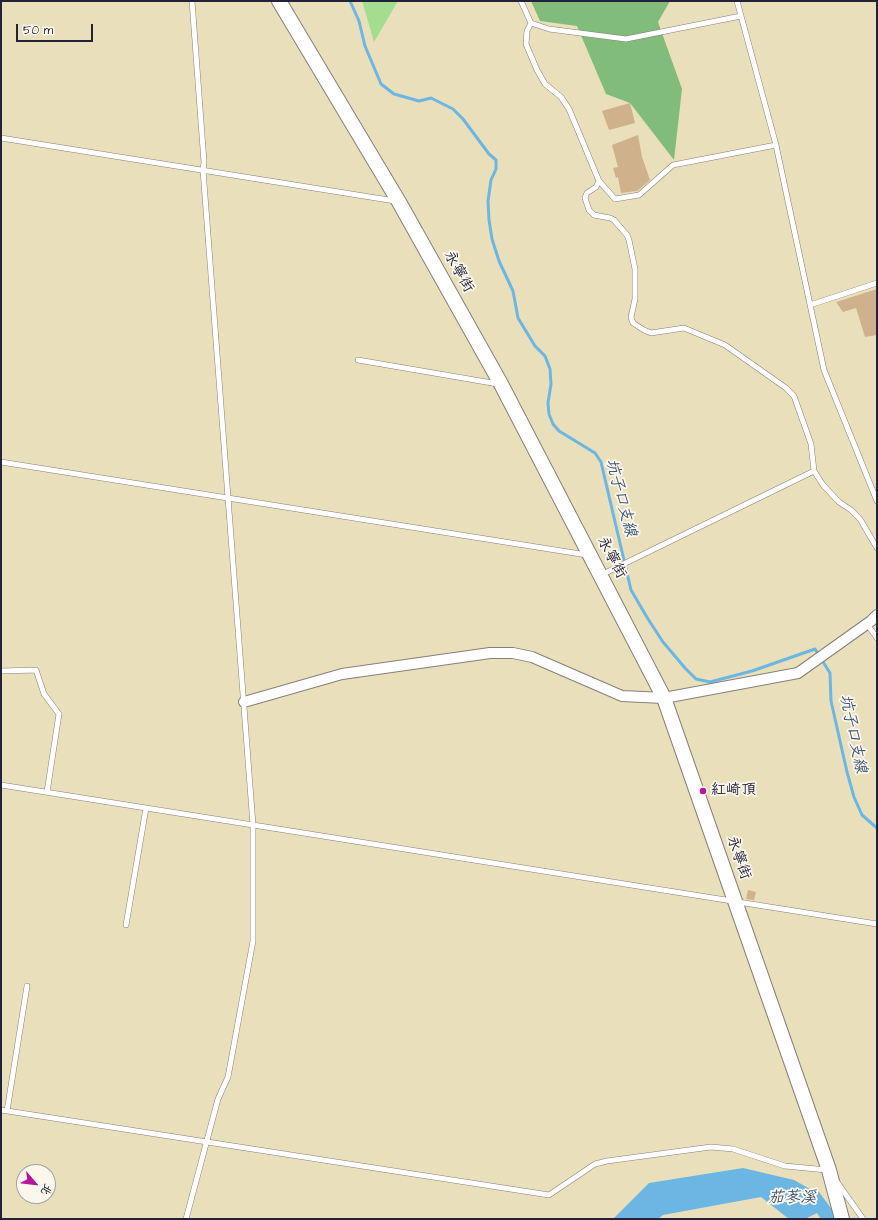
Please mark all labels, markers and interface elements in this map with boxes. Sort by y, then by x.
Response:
scale bar [18,16,95,42]
text: 50 m [23,22,53,39]
street label: 永寧街 [439,248,477,296]
water label: 坑子口支線 [600,457,640,539]
street label: 永寧街 [592,534,630,582]
water label: 坑子口支線 [834,693,870,775]
place label: 紅崎頂 [711,782,756,800]
marker: 紅崎頂 [698,786,708,796]
street label: 永寧街 [722,834,754,882]
north arrow [16,1164,56,1204]
text: 北 [37,1181,55,1198]
water label: 茄苳溪 [768,1189,816,1209]

